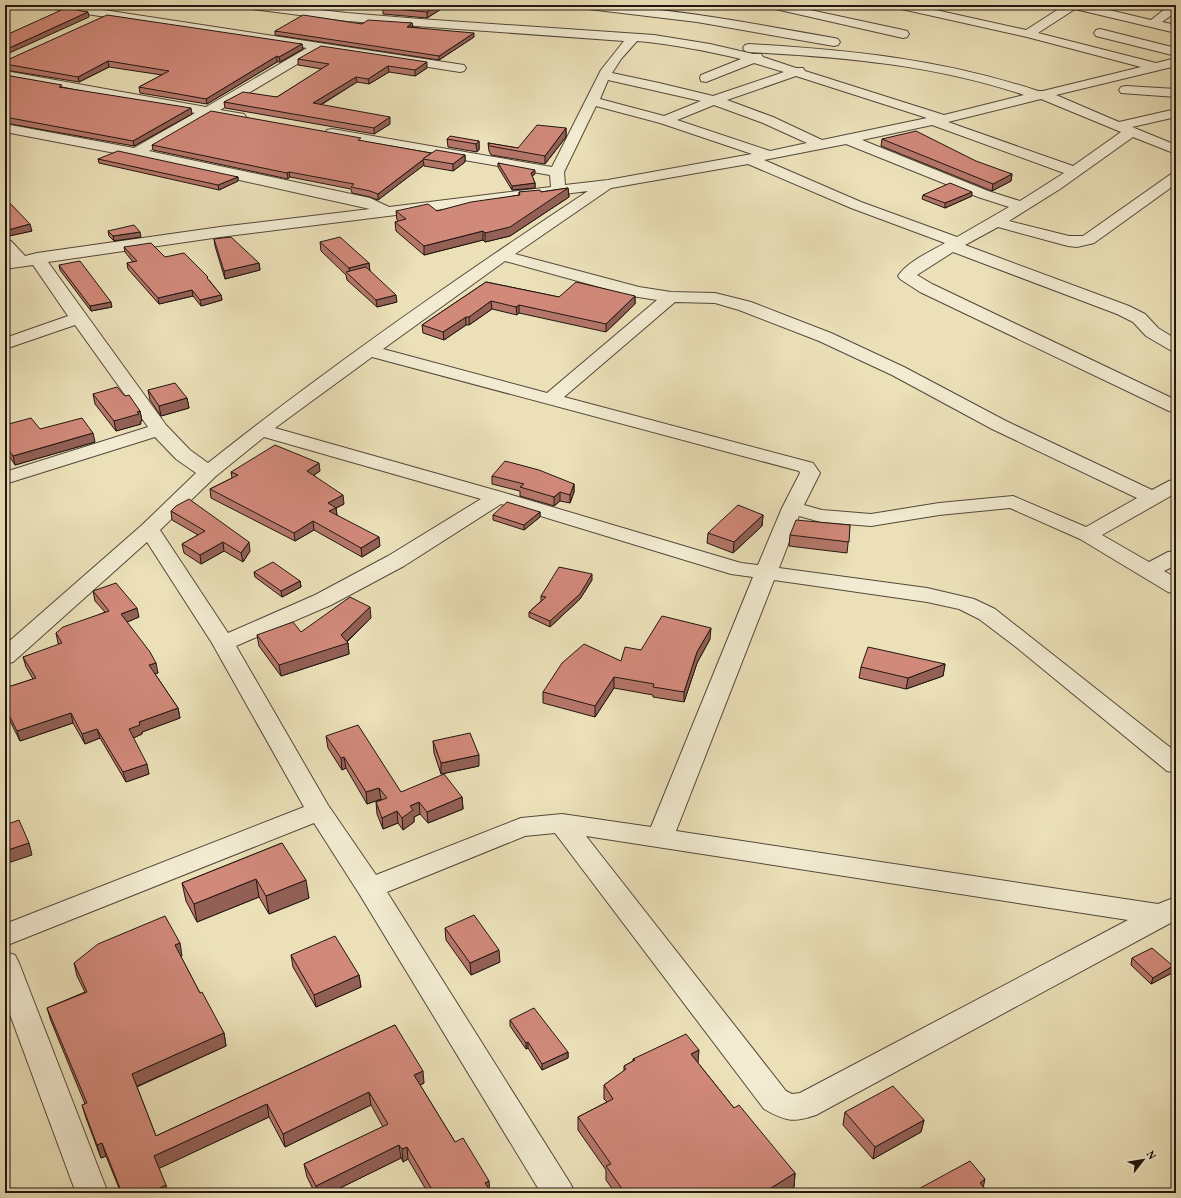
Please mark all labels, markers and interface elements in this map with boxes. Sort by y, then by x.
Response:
north arrow [1123,1140,1163,1180]
text: N [1142,1148,1159,1163]

